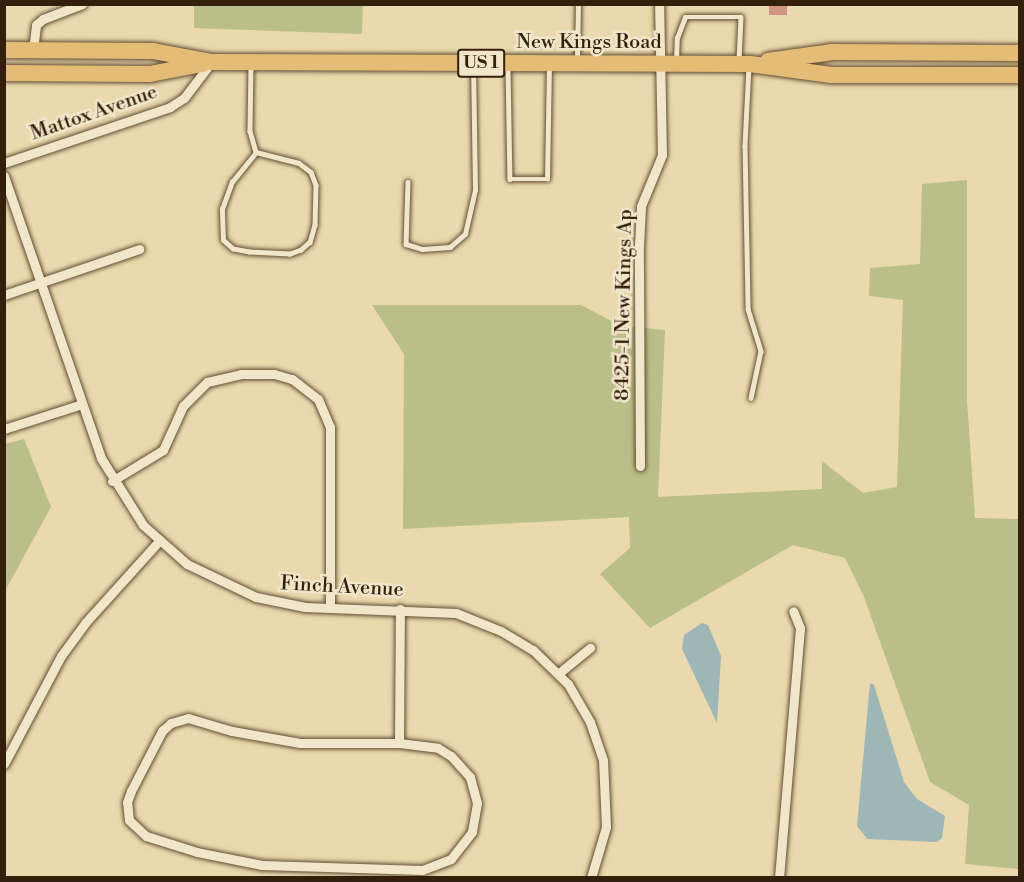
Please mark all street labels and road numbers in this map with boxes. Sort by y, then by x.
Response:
street label: New Kings Road [516,30,662,54]
road number: US 1 [457,48,505,78]
street label: Mattox Avenue [27,80,161,146]
street label: 8425-1 New Kings Ap [610,209,638,401]
street label: Finch Avenue [280,572,404,602]

